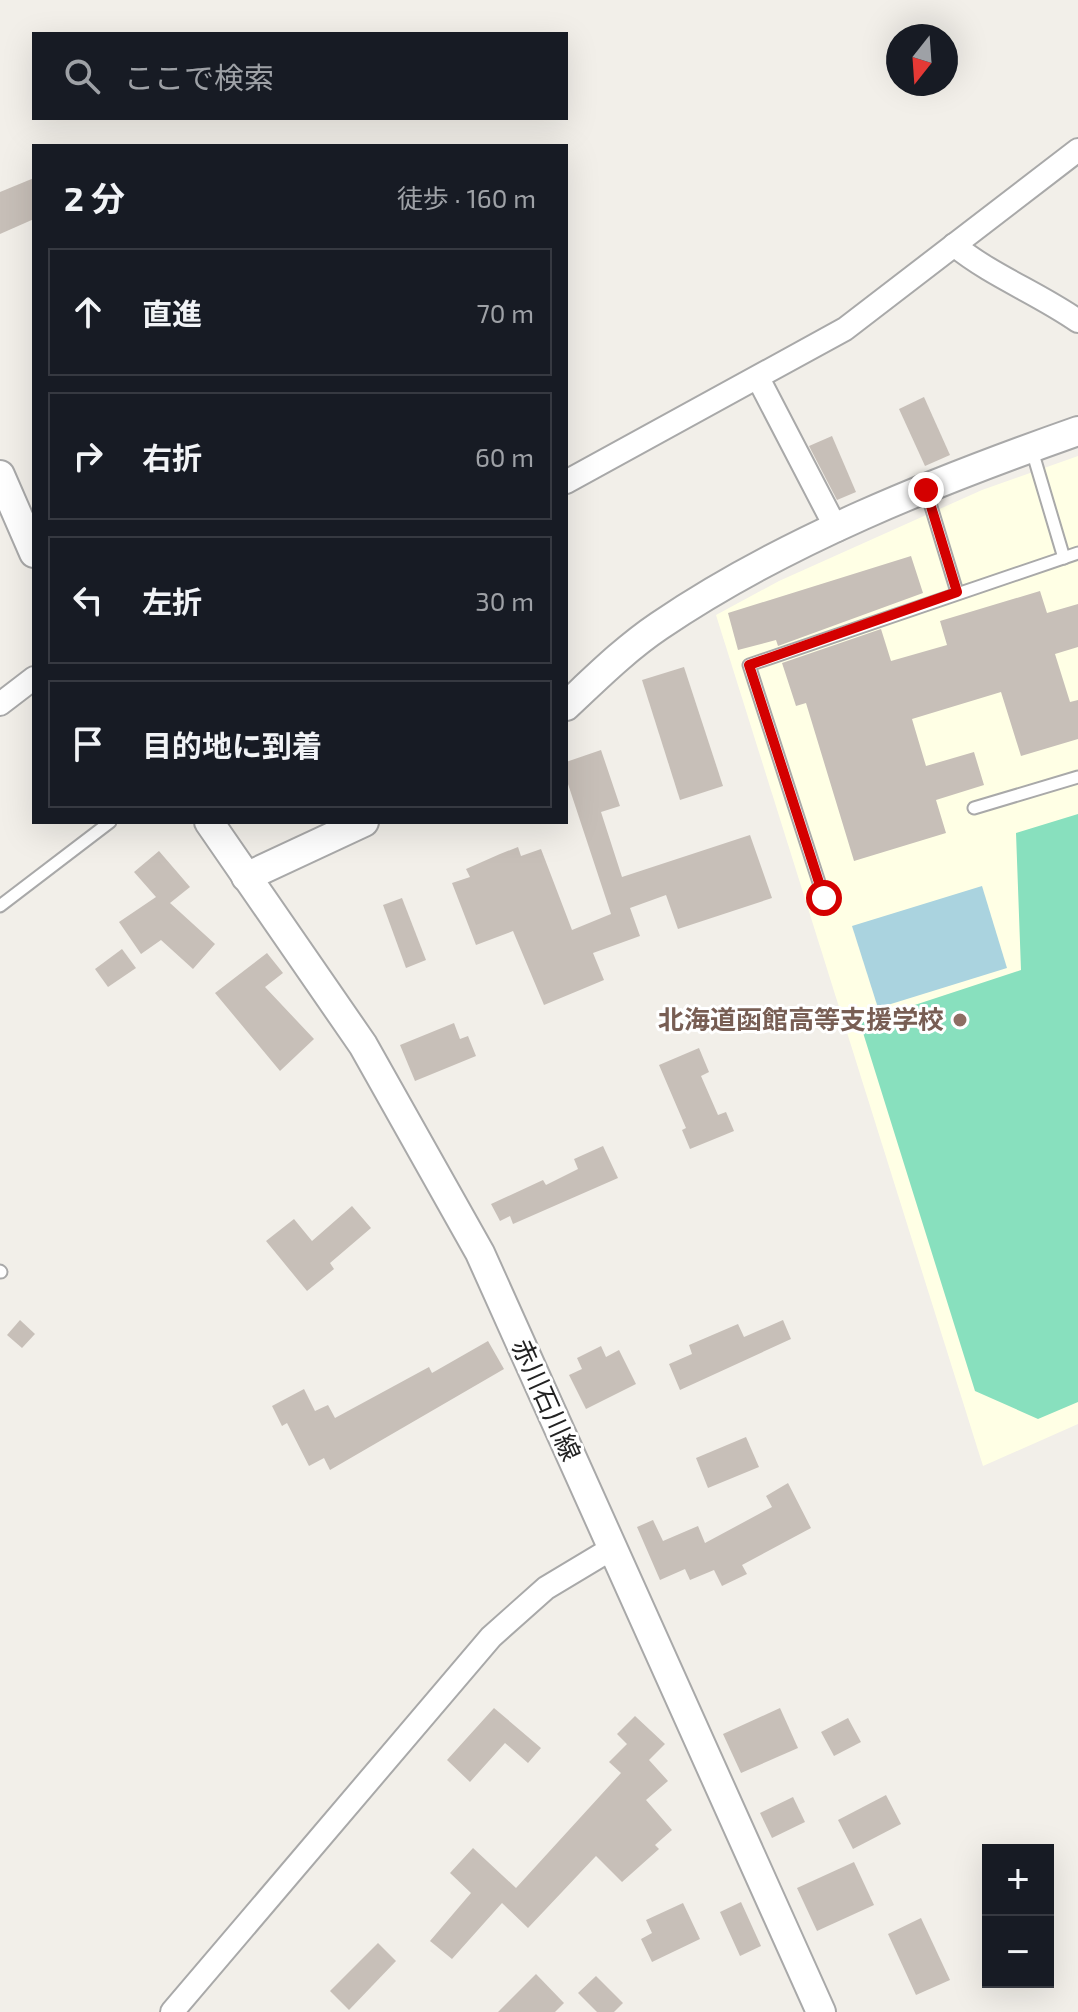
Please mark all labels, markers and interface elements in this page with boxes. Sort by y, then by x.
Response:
north arrow [886,24,958,96]
search box [32,32,568,120]
icon: search [60,54,104,98]
text: ここで検索 [124,59,274,95]
text: 2 分 [64,177,125,218]
text: 徒歩 · 160 m [397,182,536,213]
icon: ahead [66,290,110,334]
text: 直進 [142,295,202,331]
text: 70 m [476,297,534,328]
icon: right [66,434,110,478]
text: 右折 [142,439,202,475]
text: 60 m [475,441,534,472]
route end [908,472,944,508]
icon: left [66,578,110,622]
text: 左折 [142,583,202,619]
text: 30 m [475,585,534,616]
icon: arrive [66,722,110,766]
text: 目的地に到着 [142,727,322,763]
route start [806,880,842,916]
place label: 北海道函館高等支援学校 [658,1003,944,1034]
marker: 北海道函館高等支援学校 [951,1011,969,1029]
street label: 赤川石川線 [507,1334,588,1465]
map controls [982,1844,1054,1988]
button: + [982,1844,1054,1916]
button: − [982,1916,1054,1988]

